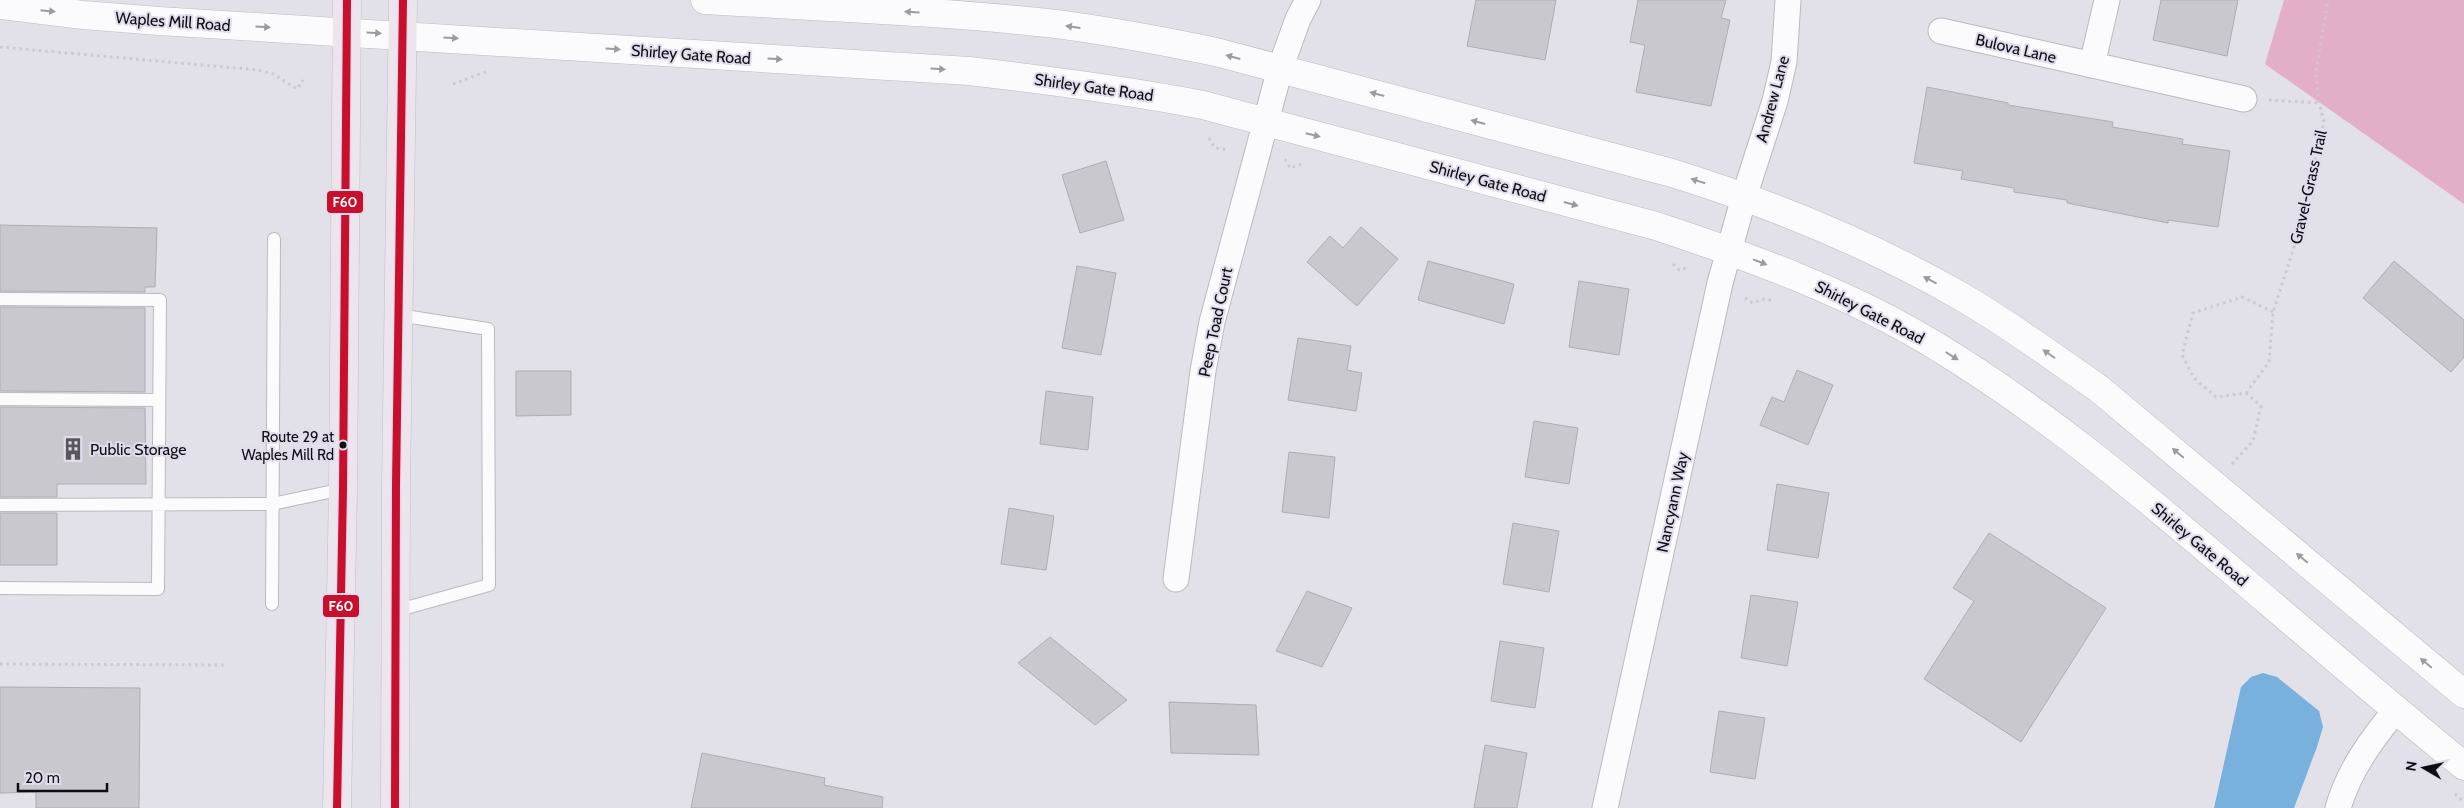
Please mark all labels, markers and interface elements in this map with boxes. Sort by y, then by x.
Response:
one-way arrow [41,7,57,15]
street label: Waples Mill Road [115,8,231,35]
one-way arrow [903,8,919,16]
one-way arrow [255,23,271,31]
one-way arrow [1065,23,1081,31]
one-way arrow [367,29,383,37]
street label: Bulova Lane [1974,30,2058,67]
one-way arrow [443,35,459,43]
street label: Shirley Gate Road [630,41,751,68]
one-way arrow [605,45,621,53]
one-way arrow [1226,52,1241,60]
street label: Andrew Lane [1752,54,1793,144]
one-way arrow [768,55,784,63]
one-way arrow [930,65,946,73]
street label: Shirley Gate Road [1033,70,1155,105]
one-way arrow [1369,90,1384,98]
one-way arrow [1471,117,1486,125]
street label: Gravel-Grass Trail [2286,128,2331,246]
one-way arrow [1305,131,1320,139]
street label: Shirley Gate Road [1427,157,1548,206]
one-way arrow [1690,177,1705,185]
line badge: F60 [326,190,364,214]
text: F60 [333,193,358,211]
one-way arrow [1564,200,1579,208]
one-way arrow [1752,259,1767,266]
street label: Peep Toad Court [1195,265,1236,379]
one-way arrow [1923,276,1937,284]
street label: Shirley Gate Road [1812,277,1928,348]
one-way arrow [2043,349,2056,359]
one-way arrow [1946,352,1959,361]
place label: Route 29 at Waples Mill Rd [241,428,334,464]
building icon: Public Storage [60,436,86,462]
place label: Public Storage [90,440,186,459]
marker: Route 29 at Waples Mill Rd [338,440,348,450]
one-way arrow [2172,448,2185,459]
street label: Nancyann Way [1653,450,1692,554]
street label: Shirley Gate Road [2148,499,2252,590]
one-way arrow [2296,553,2308,564]
line badge: F60 [322,594,360,618]
text: F60 [329,597,354,615]
one-way arrow [2420,657,2433,668]
north arrow [2399,743,2449,793]
scale bar [18,760,106,792]
text: N [2401,760,2421,772]
text: 20 m [25,769,60,787]

